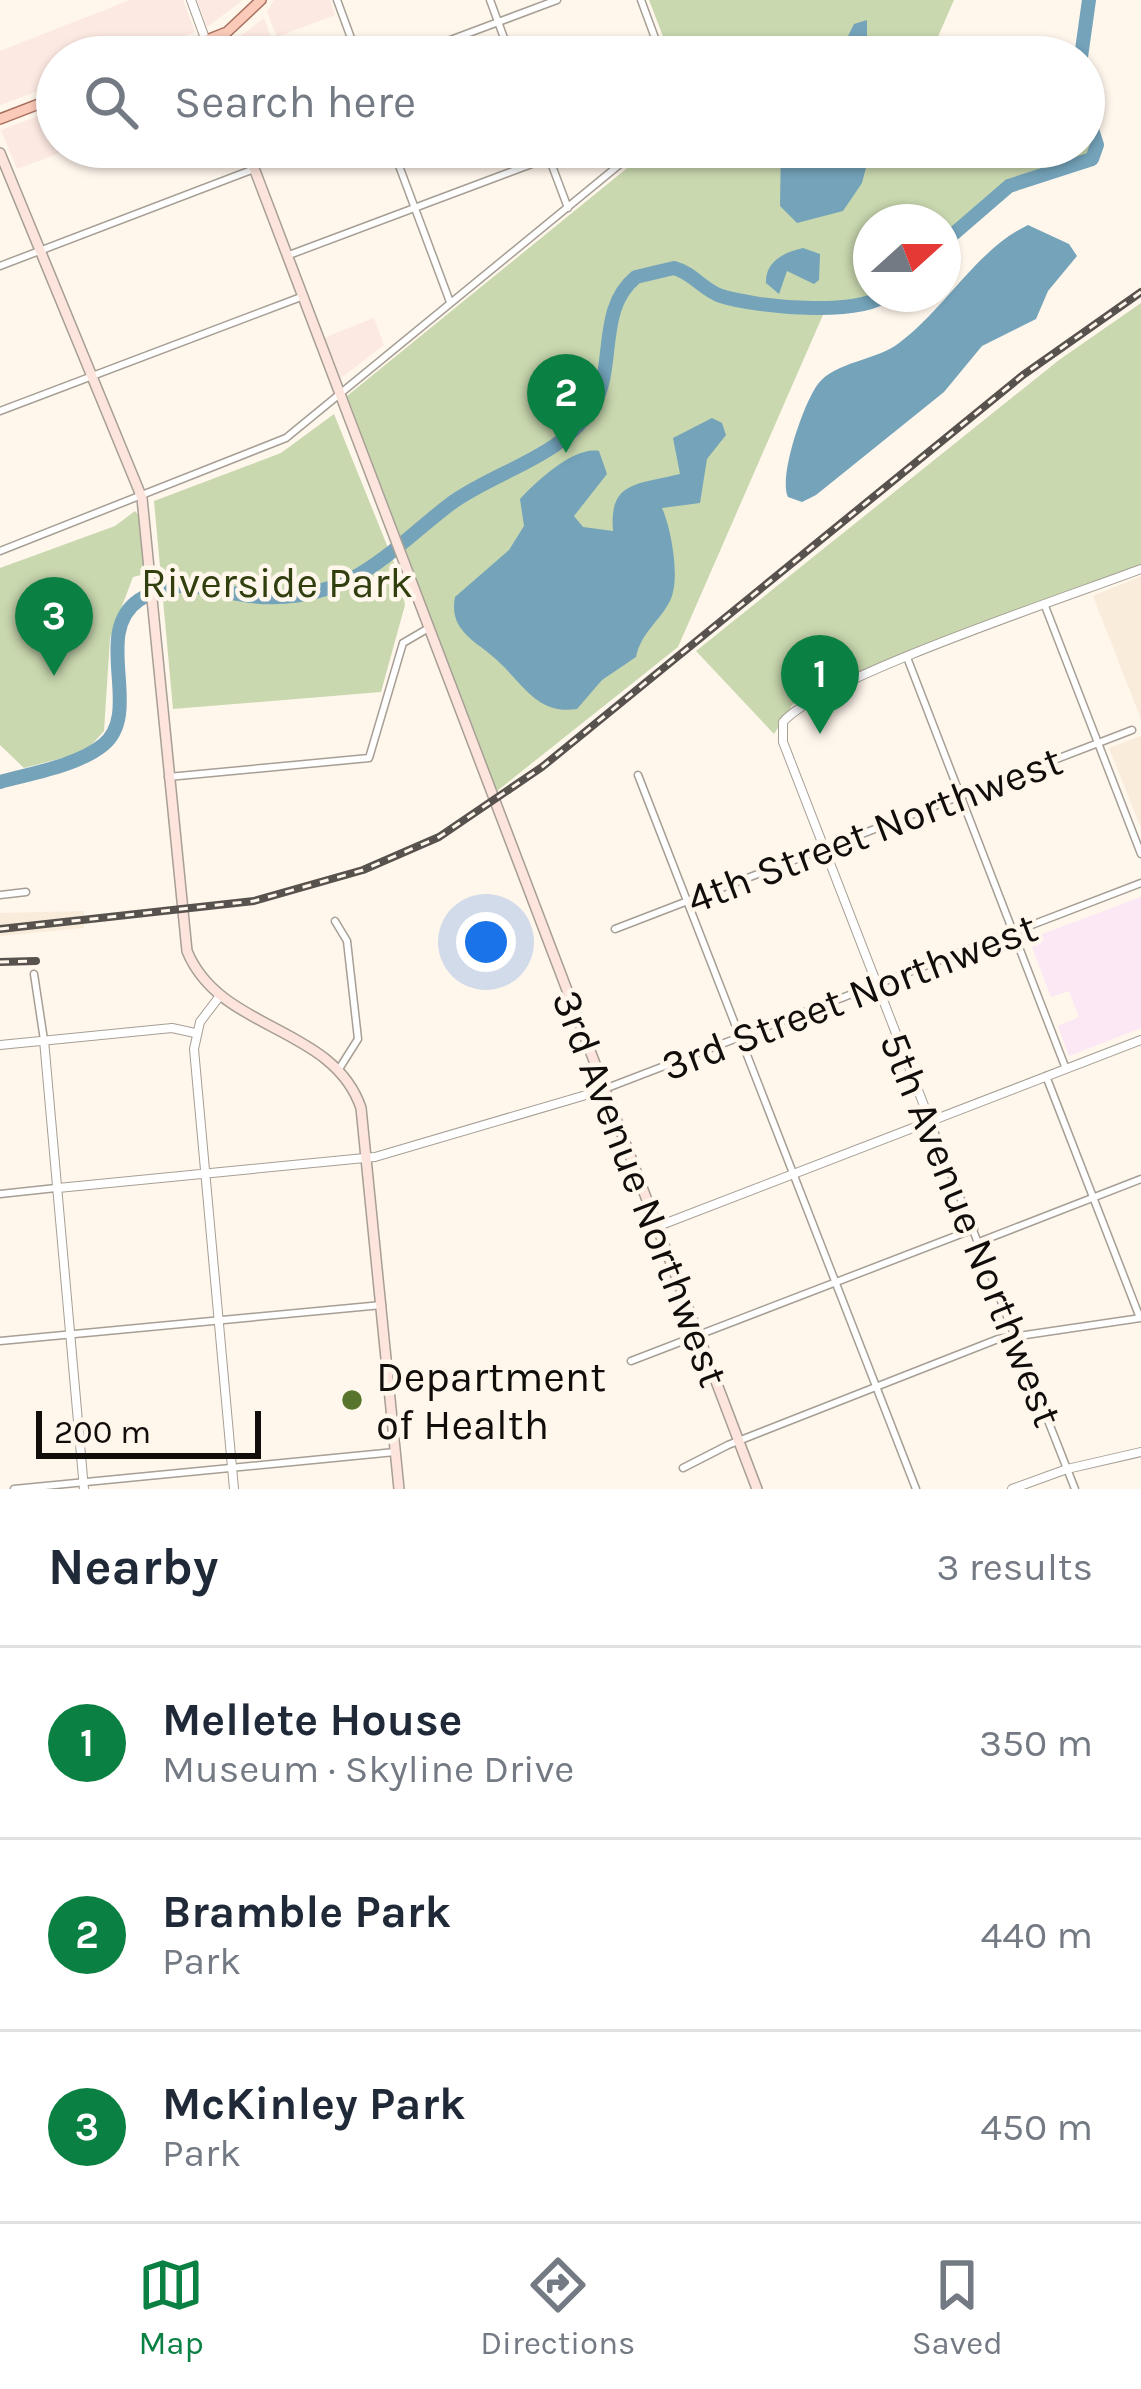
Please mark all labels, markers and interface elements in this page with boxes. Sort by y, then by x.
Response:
search box [36,36,1105,168]
icon: search [78,69,144,135]
text: Search here [174,76,416,128]
north arrow [853,204,961,312]
pin: 2 [527,354,605,453]
park label: Riverside Park [141,558,413,608]
pin: 3 [15,577,93,676]
pin: 1 [781,635,859,734]
street label: 4th Street Northwest [680,735,1069,925]
street label: 3rd Street Northwest [655,902,1044,1092]
your location [456,912,516,972]
street label: 3rd Avenue Northwest [541,983,739,1394]
street label: 5th Avenue Northwest [869,1025,1073,1434]
place label: Department of Health [376,1352,606,1450]
marker: Department of Health [339,1387,365,1413]
scale bar [36,1405,261,1458]
text: 200 m [54,1413,151,1451]
text: Nearby [48,1537,218,1597]
text: 3 results [936,1544,1093,1590]
text: Mellete House [162,1694,462,1746]
text: 1 [80,1720,94,1766]
text: 350 m [979,1720,1093,1766]
text: Museum · Skyline Drive [162,1746,574,1792]
text: Bramble Park [162,1886,451,1938]
text: 2 [75,1912,99,1958]
text: 440 m [981,1912,1093,1958]
text: Park [162,1938,241,1984]
text: McKinley Park [162,2078,466,2130]
text: 3 [75,2104,99,2150]
text: 450 m [980,2104,1093,2150]
text: Park [162,2130,241,2176]
tab: Map [138,2252,204,2362]
tab: Directions [480,2252,635,2362]
tab: Saved [912,2252,1003,2362]

